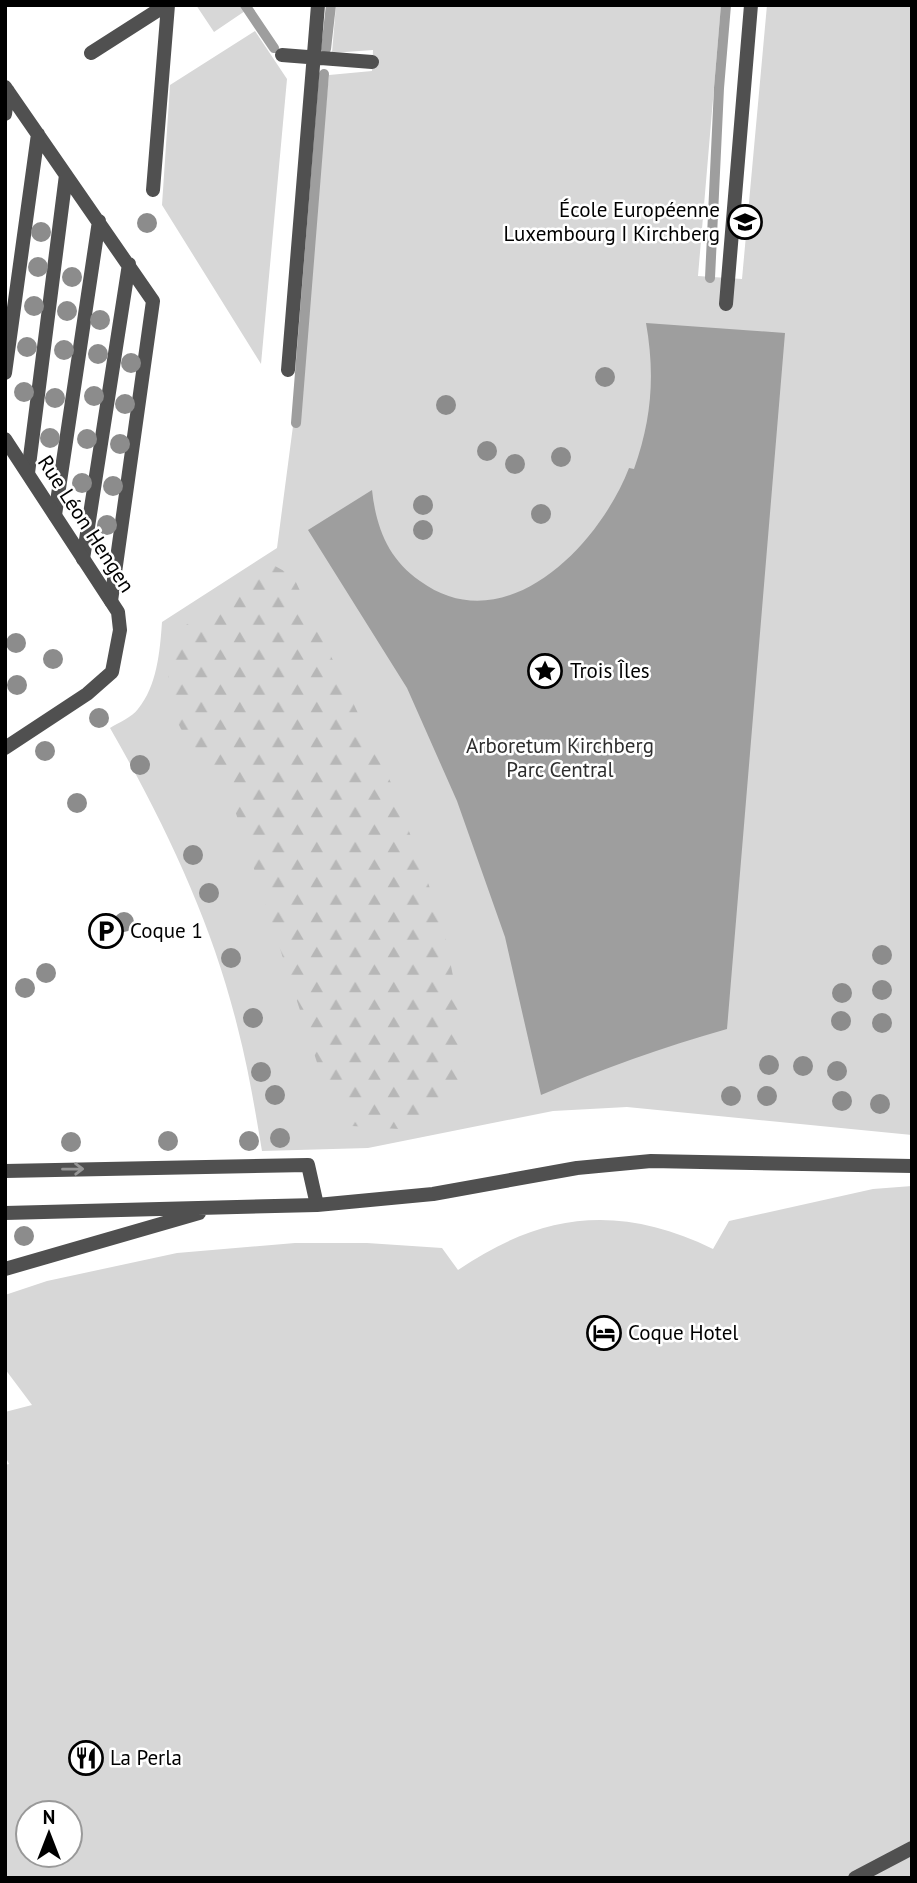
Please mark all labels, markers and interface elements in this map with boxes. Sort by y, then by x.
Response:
place label: École Européenne Luxembourg I Kirchberg [504,196,720,247]
school or university icon: École Européenne Luxembourg I Kirchberg [726,203,764,241]
street label: Rue Léon Hengen [32,450,141,597]
place icon: Trois Îles [526,652,564,690]
place label: Trois Îles [570,657,650,684]
park label: Arboretum Kirchberg Parc Central [466,732,654,783]
parking icon: Coque 1 [87,912,125,950]
place label: Coque 1 [130,917,203,944]
one-way arrow [62,1163,85,1176]
hotel icon: Coque Hotel [585,1314,623,1352]
place label: Coque Hotel [628,1319,738,1346]
restaurant icon: La Perla [67,1739,105,1777]
place label: La Perla [110,1744,182,1771]
north arrow [14,1799,84,1869]
text: N [43,1805,55,1829]

